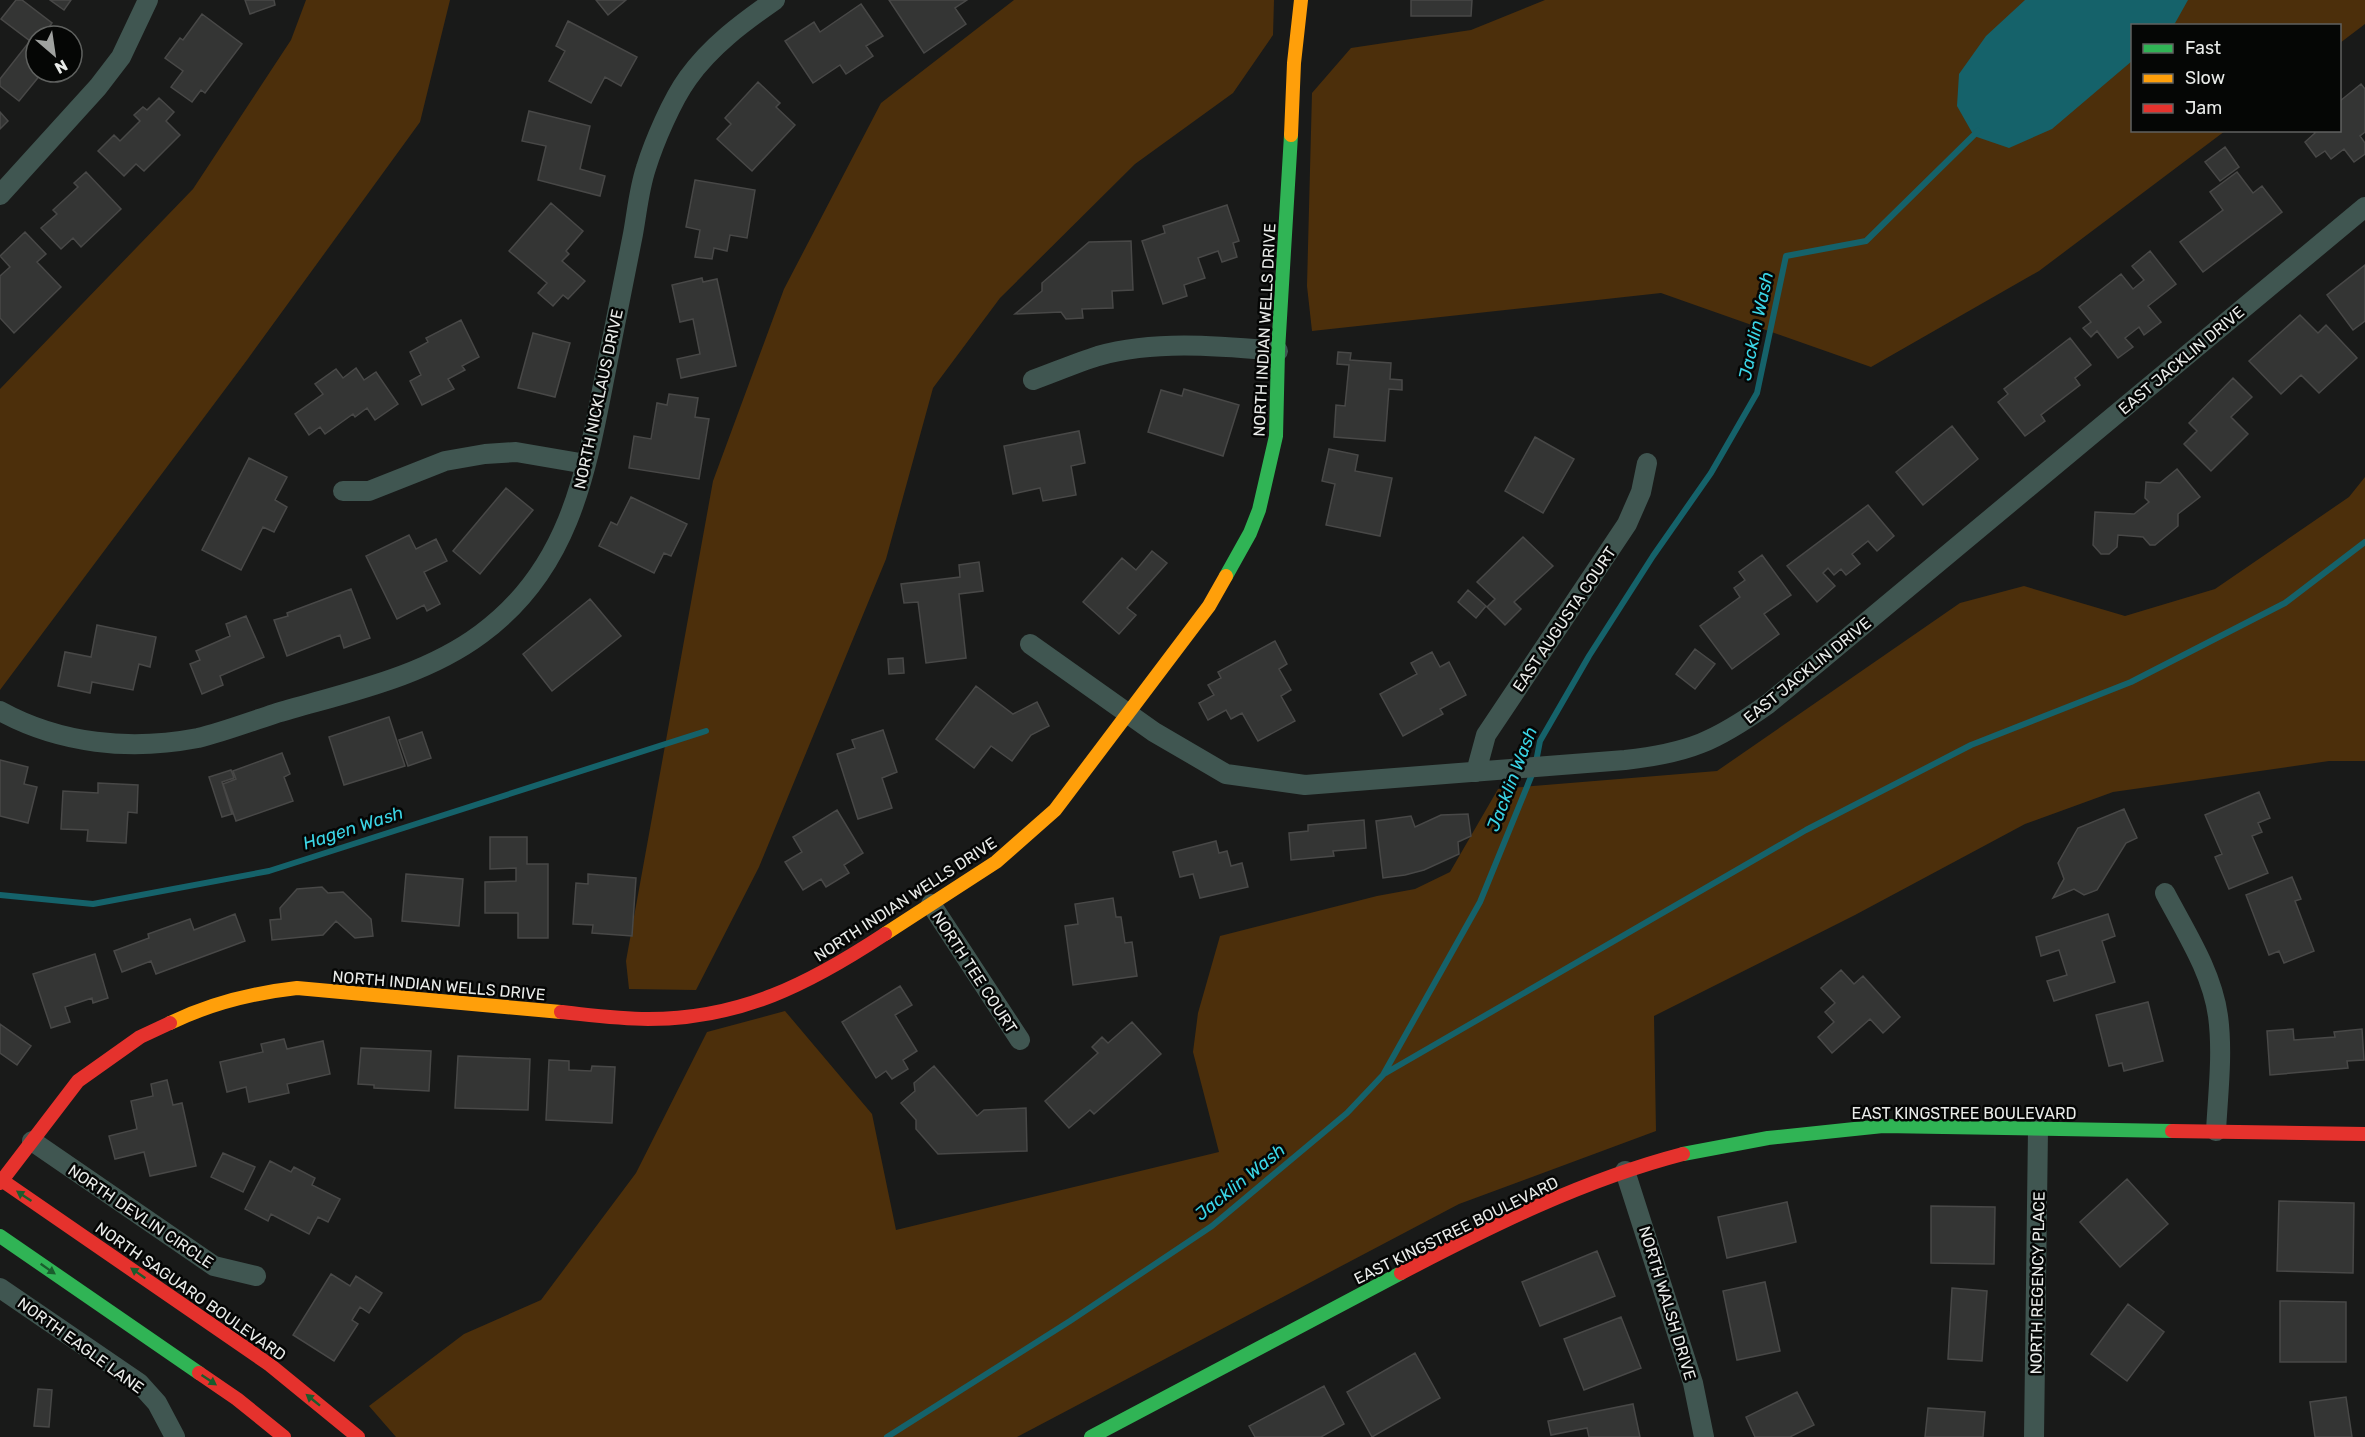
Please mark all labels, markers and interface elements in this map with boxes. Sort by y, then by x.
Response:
north arrow [24,24,84,84]
legend [2131,24,2341,132]
text: Fast [2185,37,2221,59]
text: N [51,56,71,78]
text: Slow [2185,67,2225,89]
text: Jam [2185,97,2222,119]
street label: NORTH INDIAN WELLS DRIVE [1249,223,1280,437]
water label: Jacklin Wash [1734,270,1778,382]
street label: EAST JACKLIN DRIVE [2115,302,2248,418]
street label: NORTH NICKLAUS DRIVE [570,307,627,491]
street label: EAST AUGUSTA COURT [1509,543,1620,695]
street label: EAST JACKLIN DRIVE [1740,613,1875,728]
water label: Jacklin Wash [1482,724,1542,834]
water label: Hagen Wash [300,801,406,855]
street label: NORTH INDIAN WELLS DRIVE [810,833,1000,966]
street label: NORTH TEE COURT [928,908,1021,1037]
street label: NORTH INDIAN WELLS DRIVE [332,967,546,1004]
street label: EAST KINGSTREE BOULEVARD [1852,1104,2076,1123]
water label: Jacklin Wash [1190,1139,1290,1225]
street label: NORTH DEVLIN CIRCLE [64,1161,217,1272]
street label: EAST KINGSTREE BOULEVARD [1351,1173,1561,1288]
one-way arrow [16,1190,33,1201]
street label: NORTH REGENCY PLACE [2026,1191,2049,1375]
street label: NORTH SAGUARO BOULEVARD [92,1218,290,1365]
street label: NORTH WALSH DRIVE [1635,1224,1700,1382]
one-way arrow [40,1263,56,1274]
one-way arrow [130,1267,146,1279]
street label: NORTH EAGLE LANE [14,1293,147,1398]
one-way arrow [200,1374,216,1386]
one-way arrow [305,1393,321,1406]

